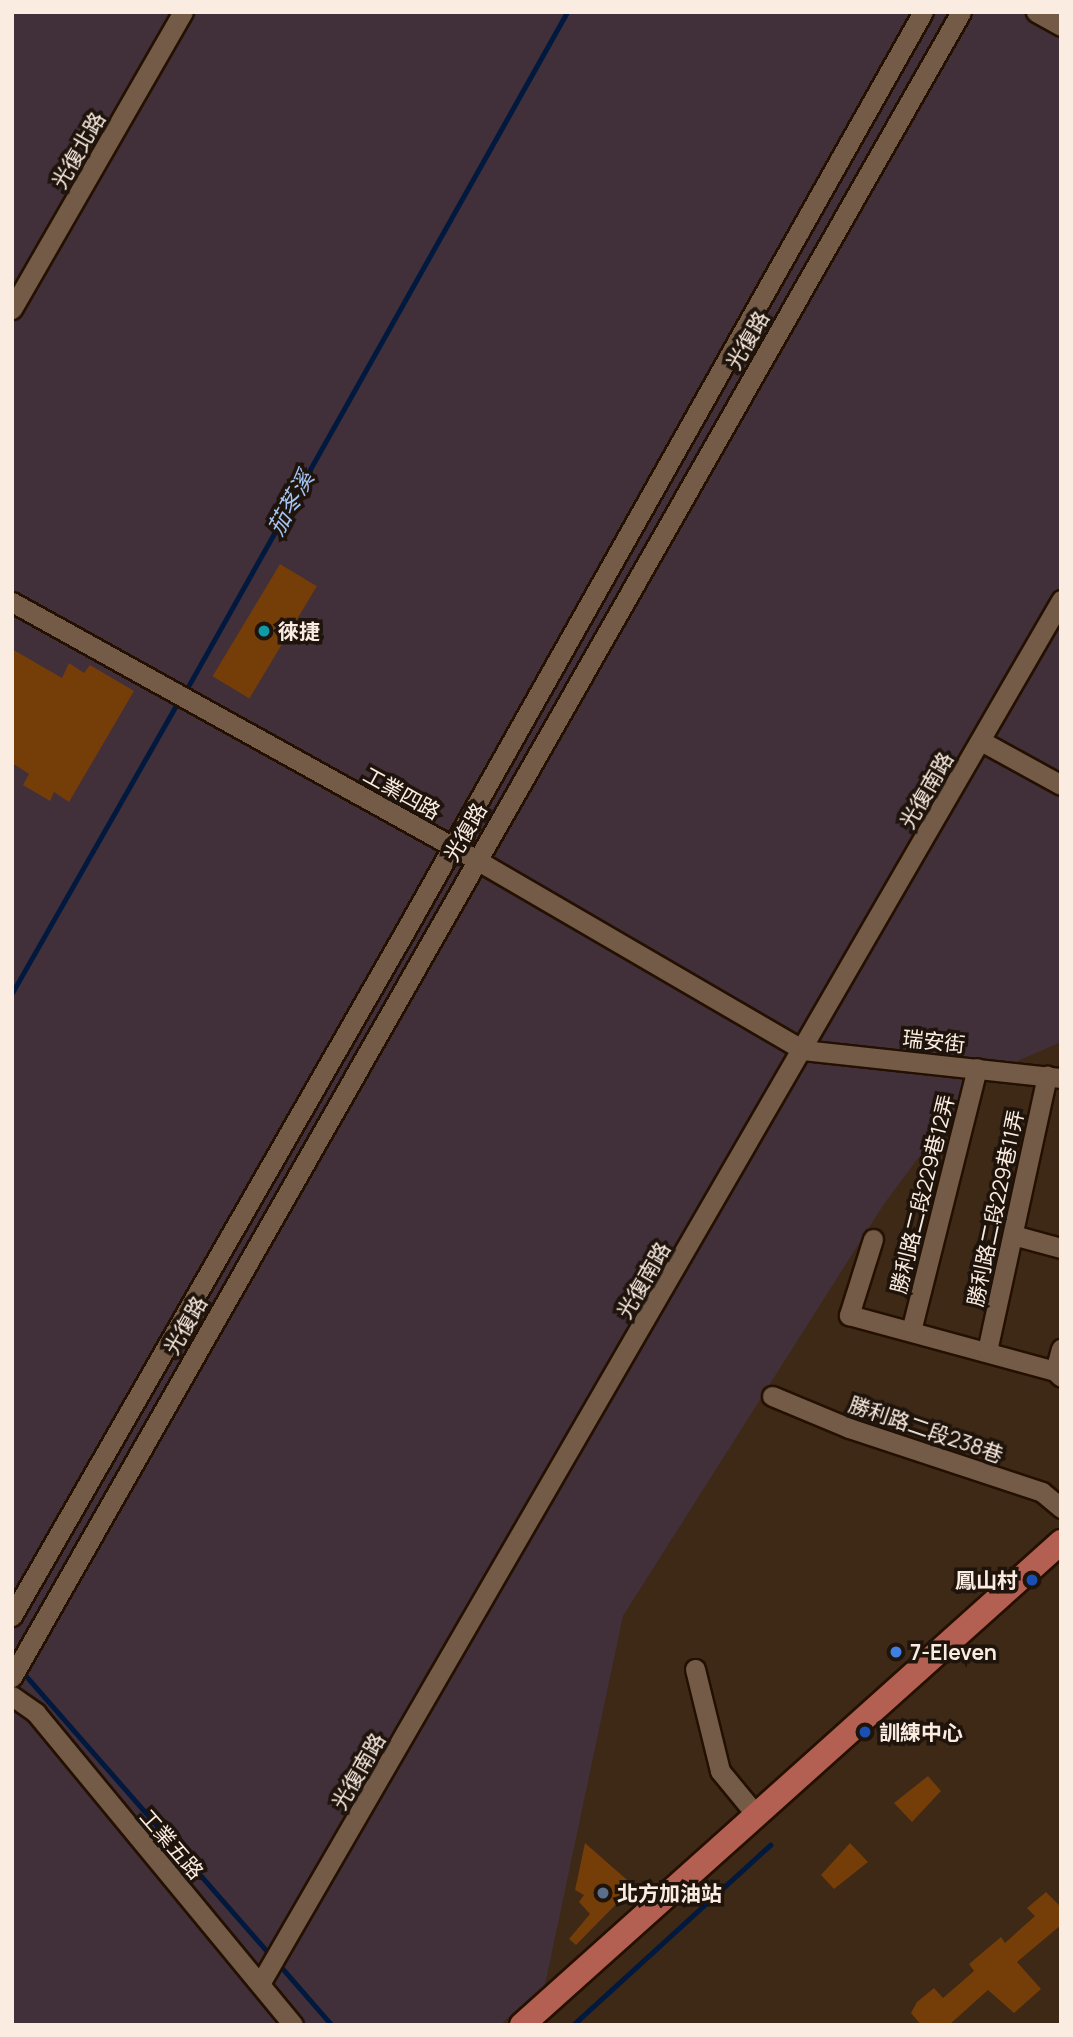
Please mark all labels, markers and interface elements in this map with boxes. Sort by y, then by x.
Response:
street label: 光復北路 [46,107,110,193]
street label: 光復路 [720,306,774,374]
water label: 茄苳溪 [261,466,319,540]
place label: 徠捷 [278,618,320,644]
marker: 徠捷 [256,623,272,639]
street label: 光復南路 [894,747,958,833]
street label: 工業四路 [359,762,445,824]
street label: 光復路 [438,798,492,866]
street label: 瑞安街 [901,1025,967,1057]
street label: 勝利路二段229巷12弄 [885,1092,959,1296]
street label: 勝利路二段229巷11弄 [962,1107,1028,1309]
street label: 光復南路 [611,1237,675,1323]
street label: 光復路 [158,1291,212,1359]
street label: 勝利路二段238巷 [845,1391,1007,1467]
place label: 鳳山村 [955,1567,1018,1593]
marker: 鳳山村 [1024,1572,1040,1588]
place label: 7-Eleven [910,1639,997,1665]
marker: 7-Eleven [888,1644,904,1660]
place label: 訓練中心 [879,1719,963,1745]
marker: 訓練中心 [857,1724,873,1740]
street label: 光復南路 [326,1728,390,1814]
street label: 工業五路 [135,1804,209,1884]
place label: 北方加油站 [617,1880,722,1906]
marker: 北方加油站 [595,1885,611,1901]

